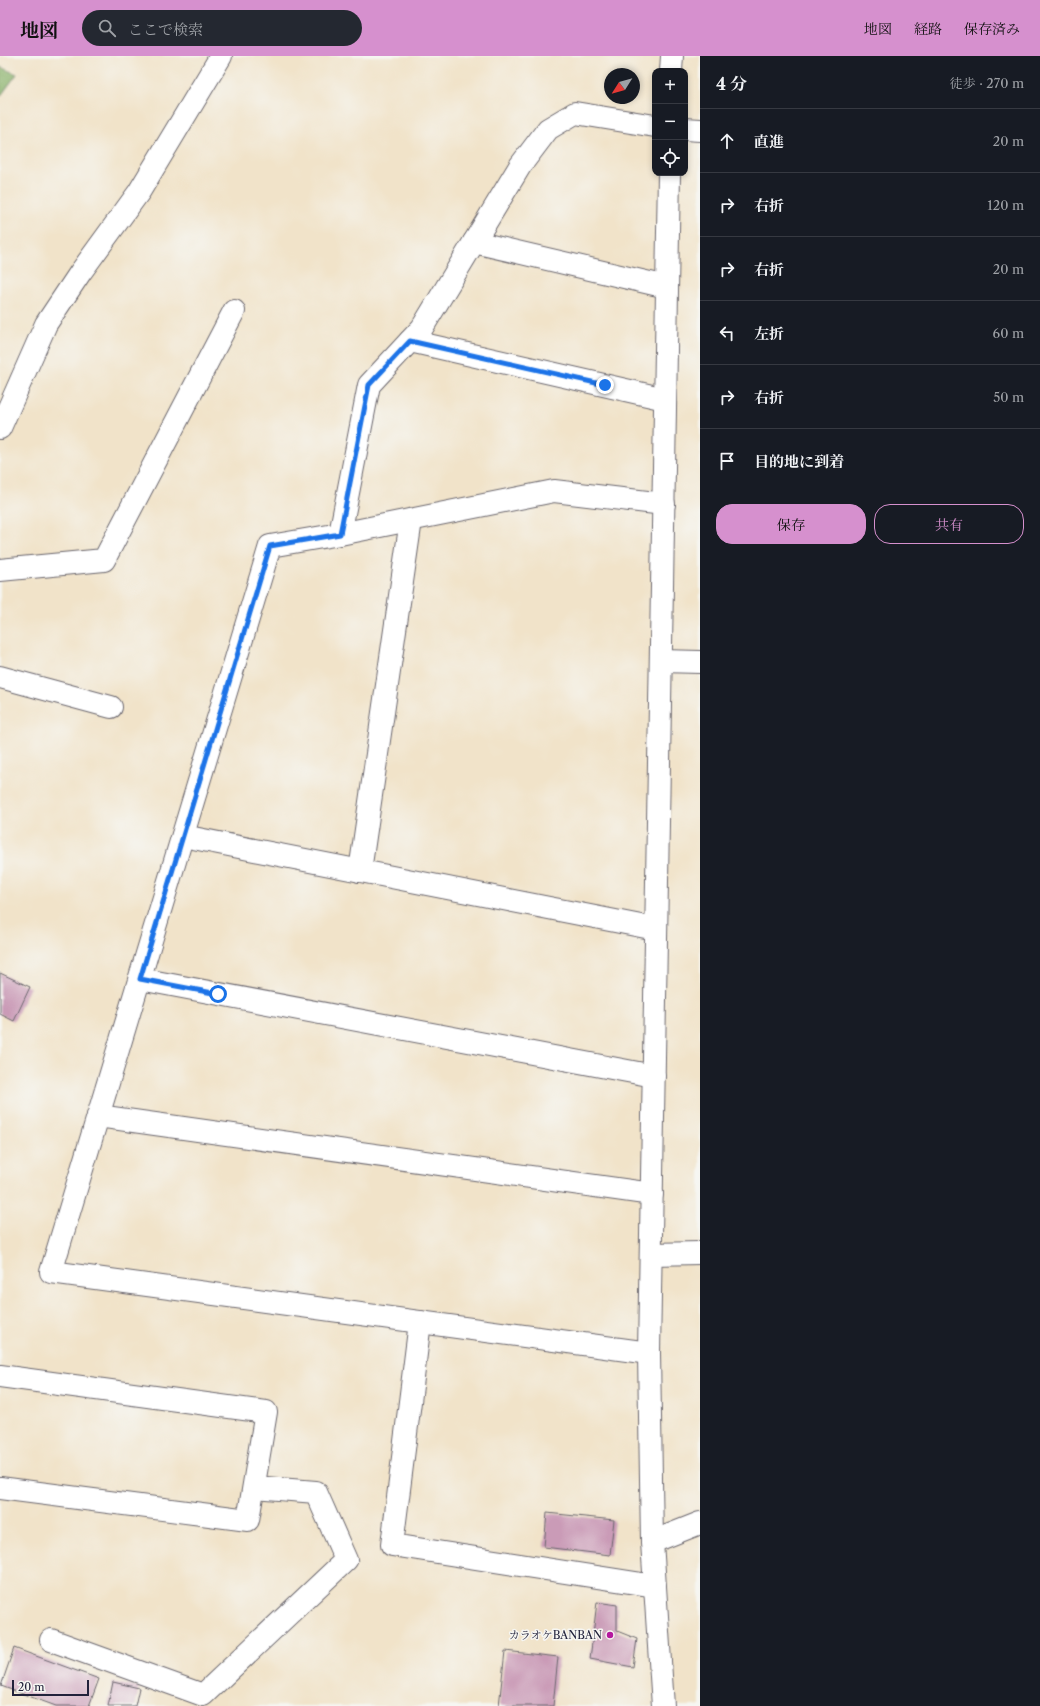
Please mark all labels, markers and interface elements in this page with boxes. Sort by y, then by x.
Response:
search box [82,10,362,46]
icon: search [96,17,118,39]
text: 地図 [20,19,58,42]
text: ここで検索 [128,20,203,39]
text: 地図 [864,20,892,38]
text: 経路 [914,20,942,38]
text: 保存済み [964,20,1020,38]
north arrow [604,68,640,104]
map controls [652,68,688,176]
button: + [652,68,688,104]
text: 4 分 [716,74,747,94]
text: 徒歩 · 270 m [950,75,1024,91]
button: − [652,104,688,140]
icon: ahead [716,130,738,152]
text: 直進 [754,132,784,151]
text: 20 m [993,133,1024,149]
button: locate [652,140,688,176]
icon: right [716,194,738,216]
text: 右折 [754,196,784,215]
text: 120 m [987,197,1024,213]
icon: right [716,258,738,280]
text: 右折 [754,260,784,279]
text: 20 m [993,261,1024,277]
icon: left [716,322,738,344]
text: 左折 [754,324,784,343]
text: 60 m [993,325,1024,341]
route end [596,376,614,394]
icon: right [716,386,738,408]
text: 右折 [754,388,784,407]
text: 50 m [993,389,1024,405]
icon: arrive [716,450,738,472]
text: 目的地に到着 [754,452,844,471]
button: 保存 [716,504,866,544]
button: 共有 [874,504,1024,544]
route start [209,985,227,1003]
place label: カラオケBANBAN [509,1628,602,1642]
marker: カラオケBANBAN [605,1630,615,1640]
scale bar [12,1678,89,1697]
text: 20 m [18,1680,44,1694]

